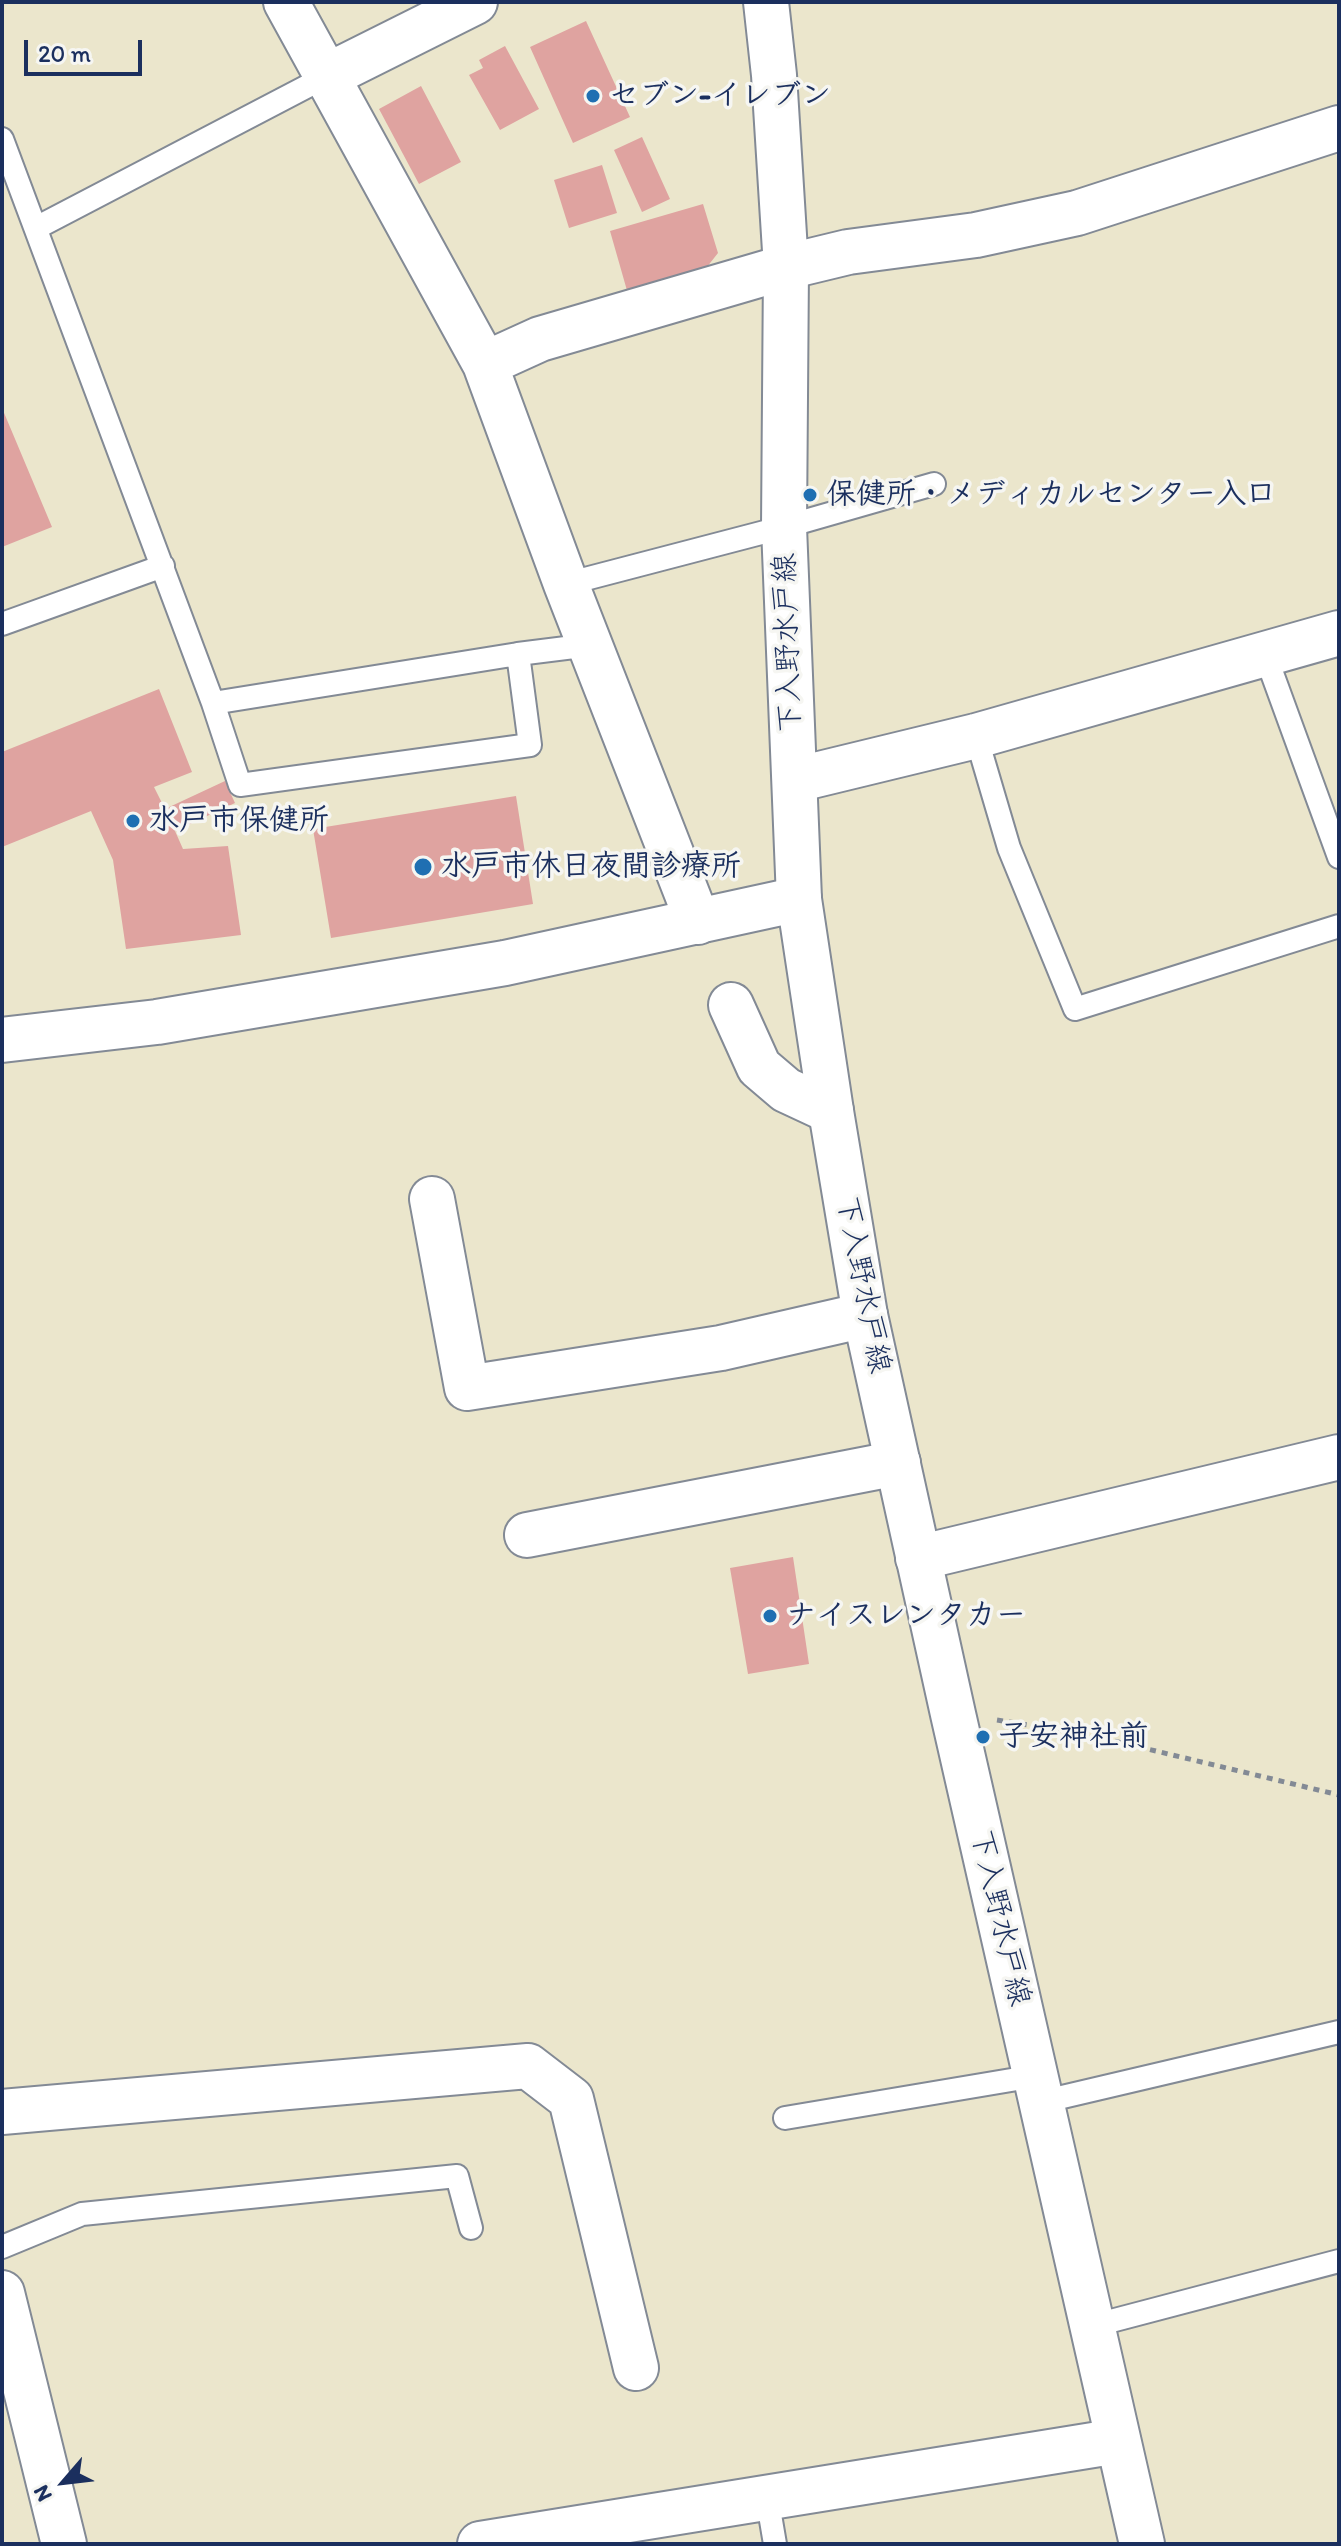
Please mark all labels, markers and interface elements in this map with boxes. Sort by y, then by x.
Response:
scale bar [28,24,146,74]
text: 20 m [38,39,91,68]
place label: セブン-イレブン [609,78,831,114]
marker: セブン-イレブン [584,87,602,105]
place label: 保健所・メディカルセンター入口 [826,477,1276,513]
marker: 保健所・メディカルセンター入口 [801,486,819,504]
street label: 下入野水戸線 [768,552,810,734]
place label: 水戸市保健所 [149,803,329,839]
marker: 水戸市保健所 [124,812,142,830]
place label: 水戸市休日夜間診療所 [441,849,741,885]
marker: 水戸市休日夜間診療所 [412,856,434,878]
street label: 下入野水戸線 [827,1193,897,1377]
place label: ナイスレンタカー [786,1598,1026,1634]
marker: ナイスレンタカー [761,1607,779,1625]
place label: 子安神社前 [999,1719,1149,1755]
marker: 子安神社前 [974,1728,992,1746]
street label: 下入野水戸線 [961,1826,1037,2010]
north arrow [24,2442,104,2522]
text: N [27,2481,58,2506]

